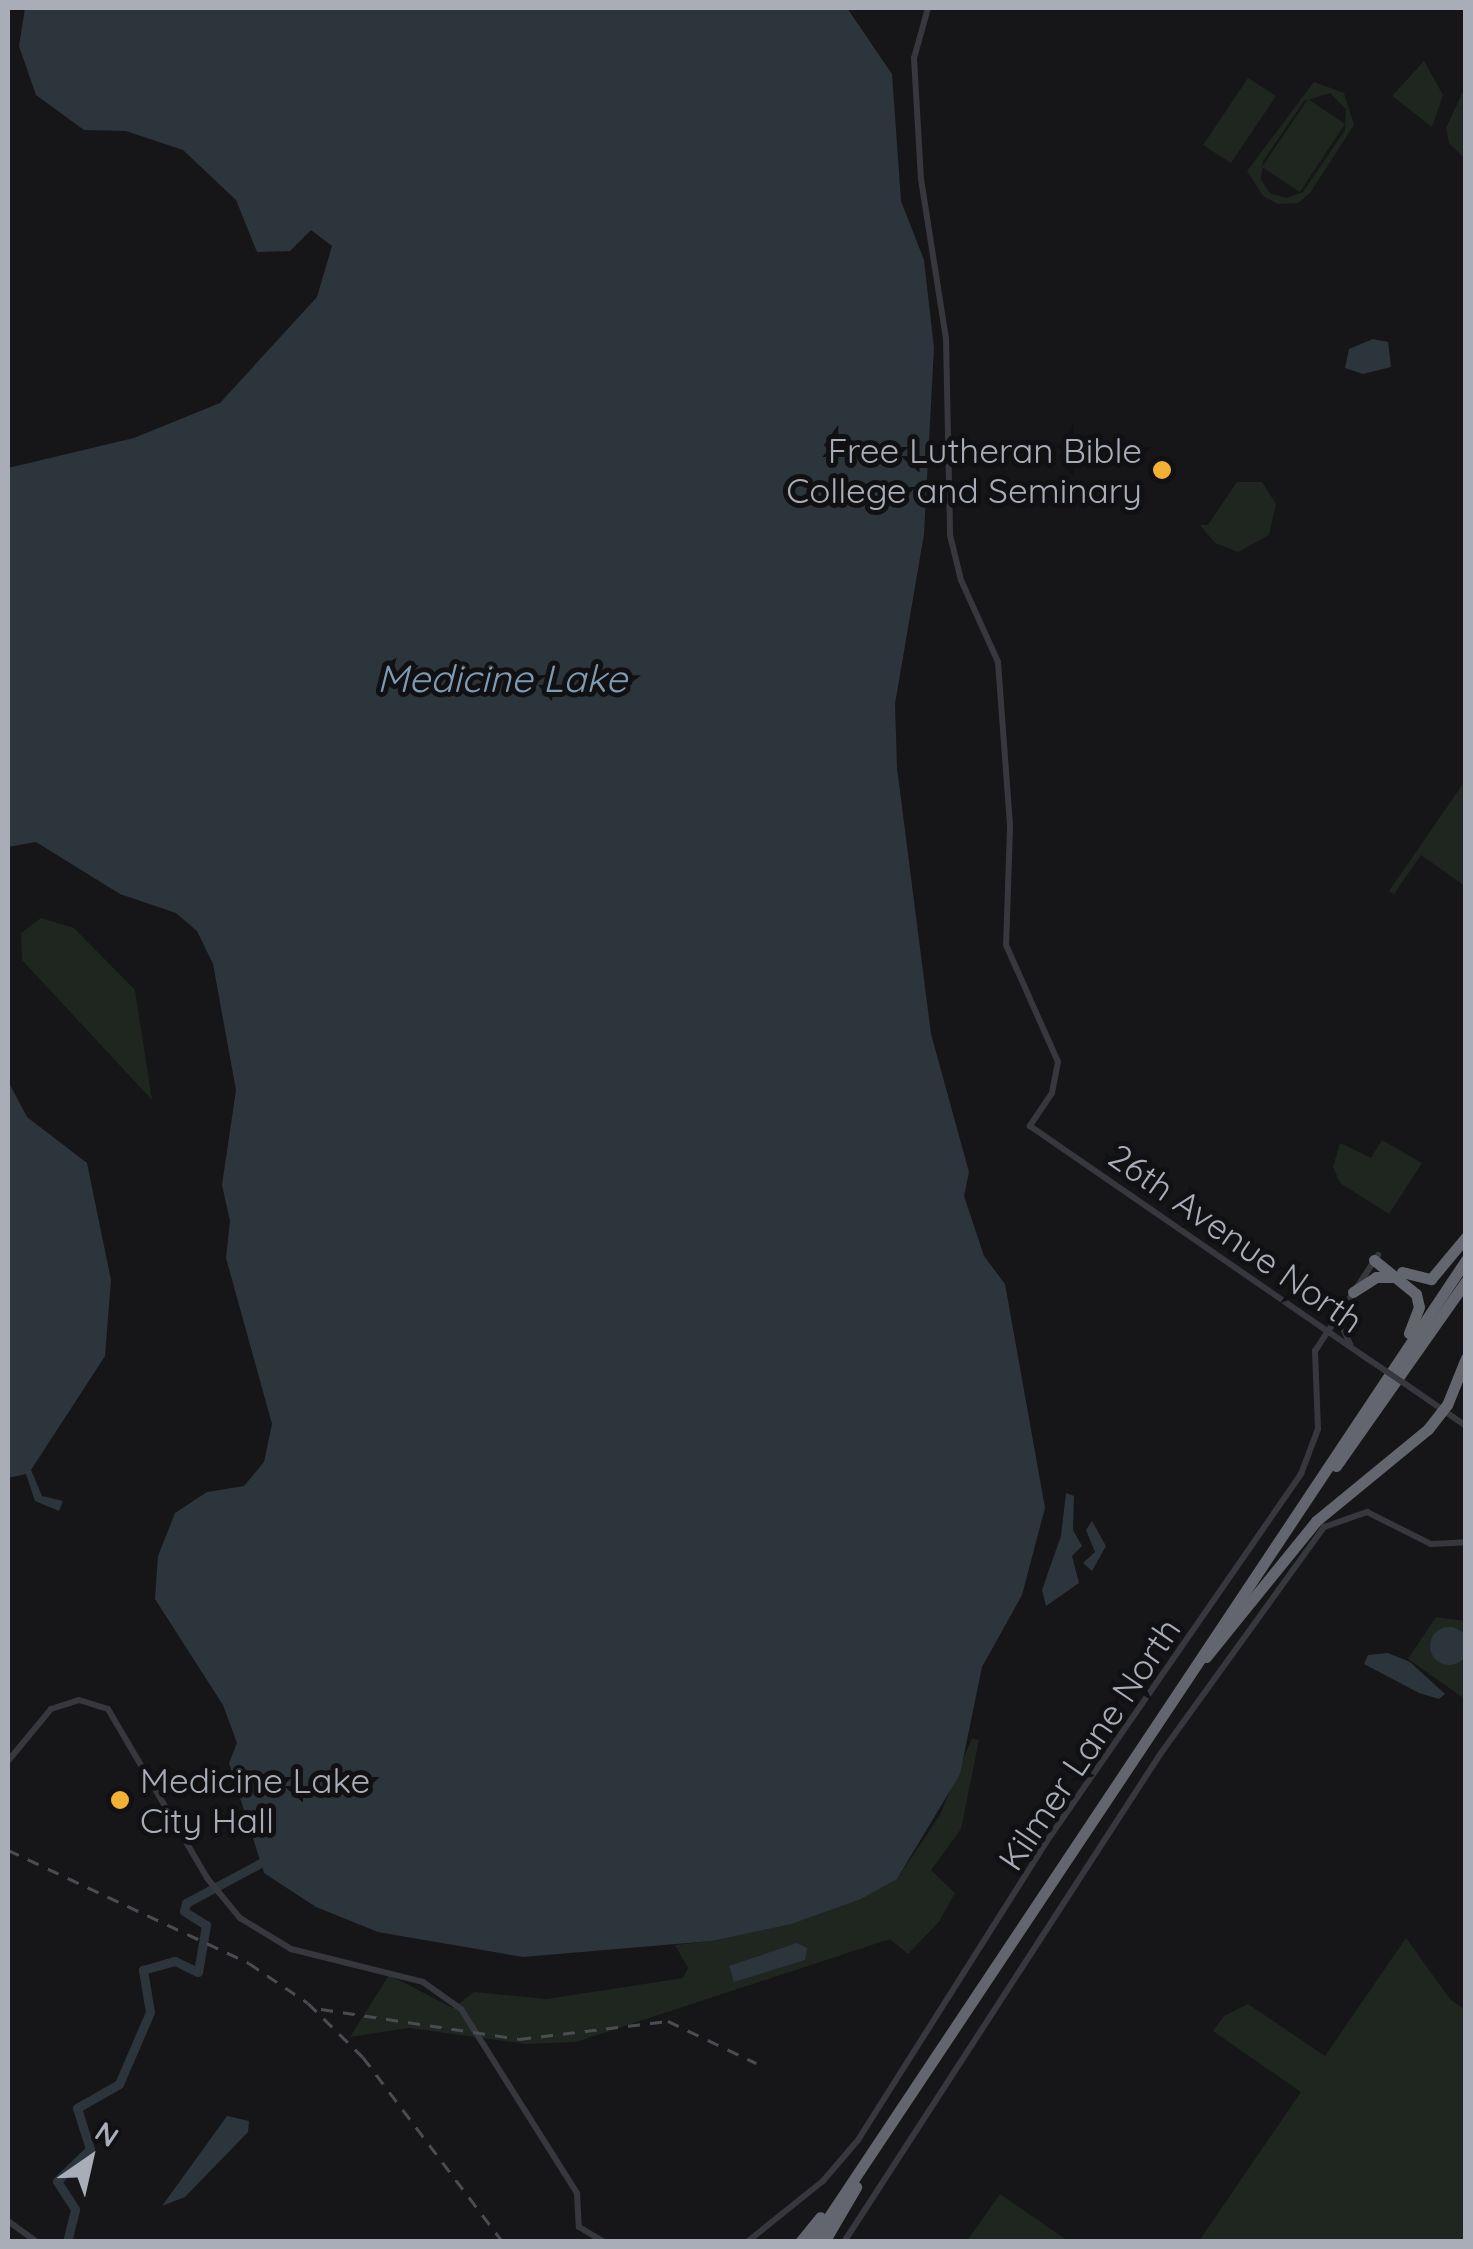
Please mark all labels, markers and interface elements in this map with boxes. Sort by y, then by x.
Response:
place label: Free Lutheran Bible College and Seminary [786,429,1142,511]
marker: Free Lutheran Bible College and Seminary [1151,459,1173,481]
water label: Medicine Lake [377,656,627,702]
street label: 26th Avenue North [1101,1135,1371,1341]
street label: Kilmer Lane North [989,1610,1189,1878]
place label: Medicine Lake City Hall [140,1759,370,1841]
marker: Medicine Lake City Hall [109,1789,131,1811]
north arrow [40,2109,140,2209]
text: N [89,2113,125,2154]

